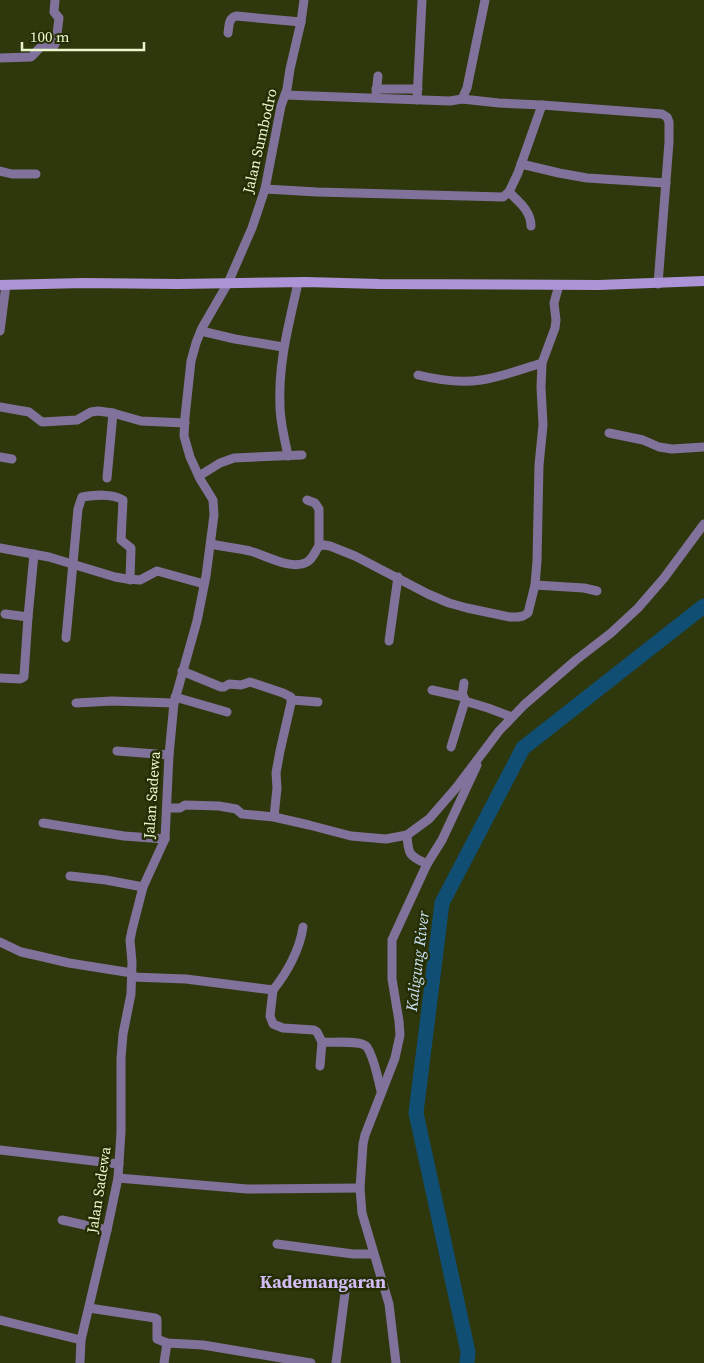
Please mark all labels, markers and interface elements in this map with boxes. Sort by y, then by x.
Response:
scale bar [22,20,145,52]
text: 100 m [30,26,70,47]
street label: Jalan Sumbodro [237,86,282,196]
street label: Jalan Sadewa [138,750,165,840]
water label: Kaligung River [400,909,434,1013]
street label: Jalan Sadewa [81,1145,116,1236]
district label: Kademangaran [260,1269,386,1294]

